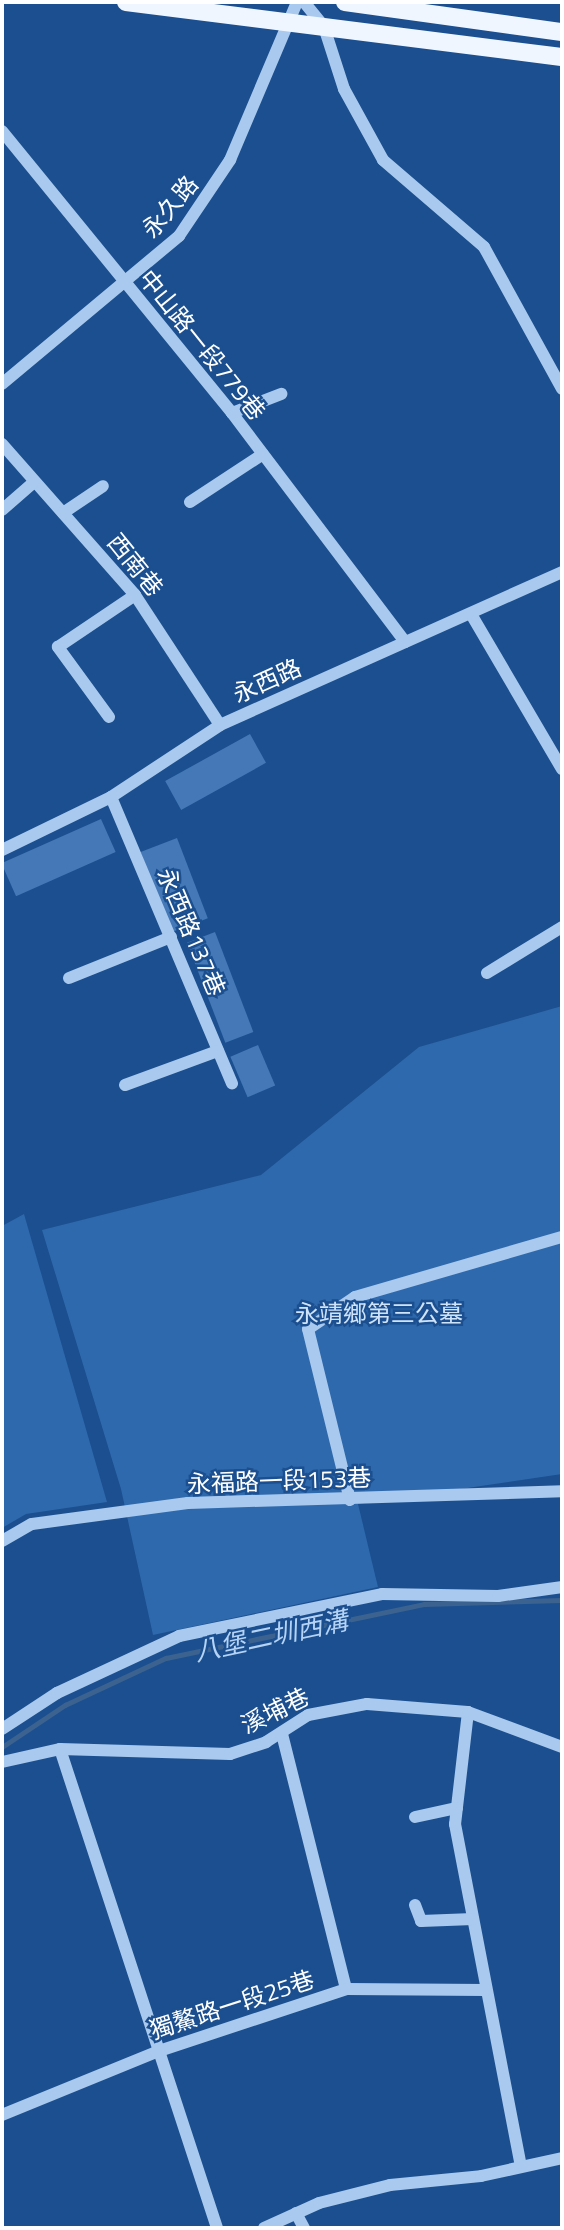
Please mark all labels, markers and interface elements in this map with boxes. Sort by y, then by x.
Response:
street label: 永久路 [136,170,204,244]
street label: 中山路一段779巷 [133,264,271,426]
street label: 西南巷 [101,528,169,602]
street label: 永西路 [228,653,306,709]
street label: 永西路137巷 [151,864,231,1000]
park label: 永靖鄉第三公墓 [295,1300,463,1328]
street label: 永福路一段153巷 [186,1463,372,1499]
water label: 八堡二圳西溝 [191,1605,351,1667]
street label: 溪埔巷 [236,1682,314,1740]
street label: 獨鰲路一段25巷 [146,1965,318,2045]

